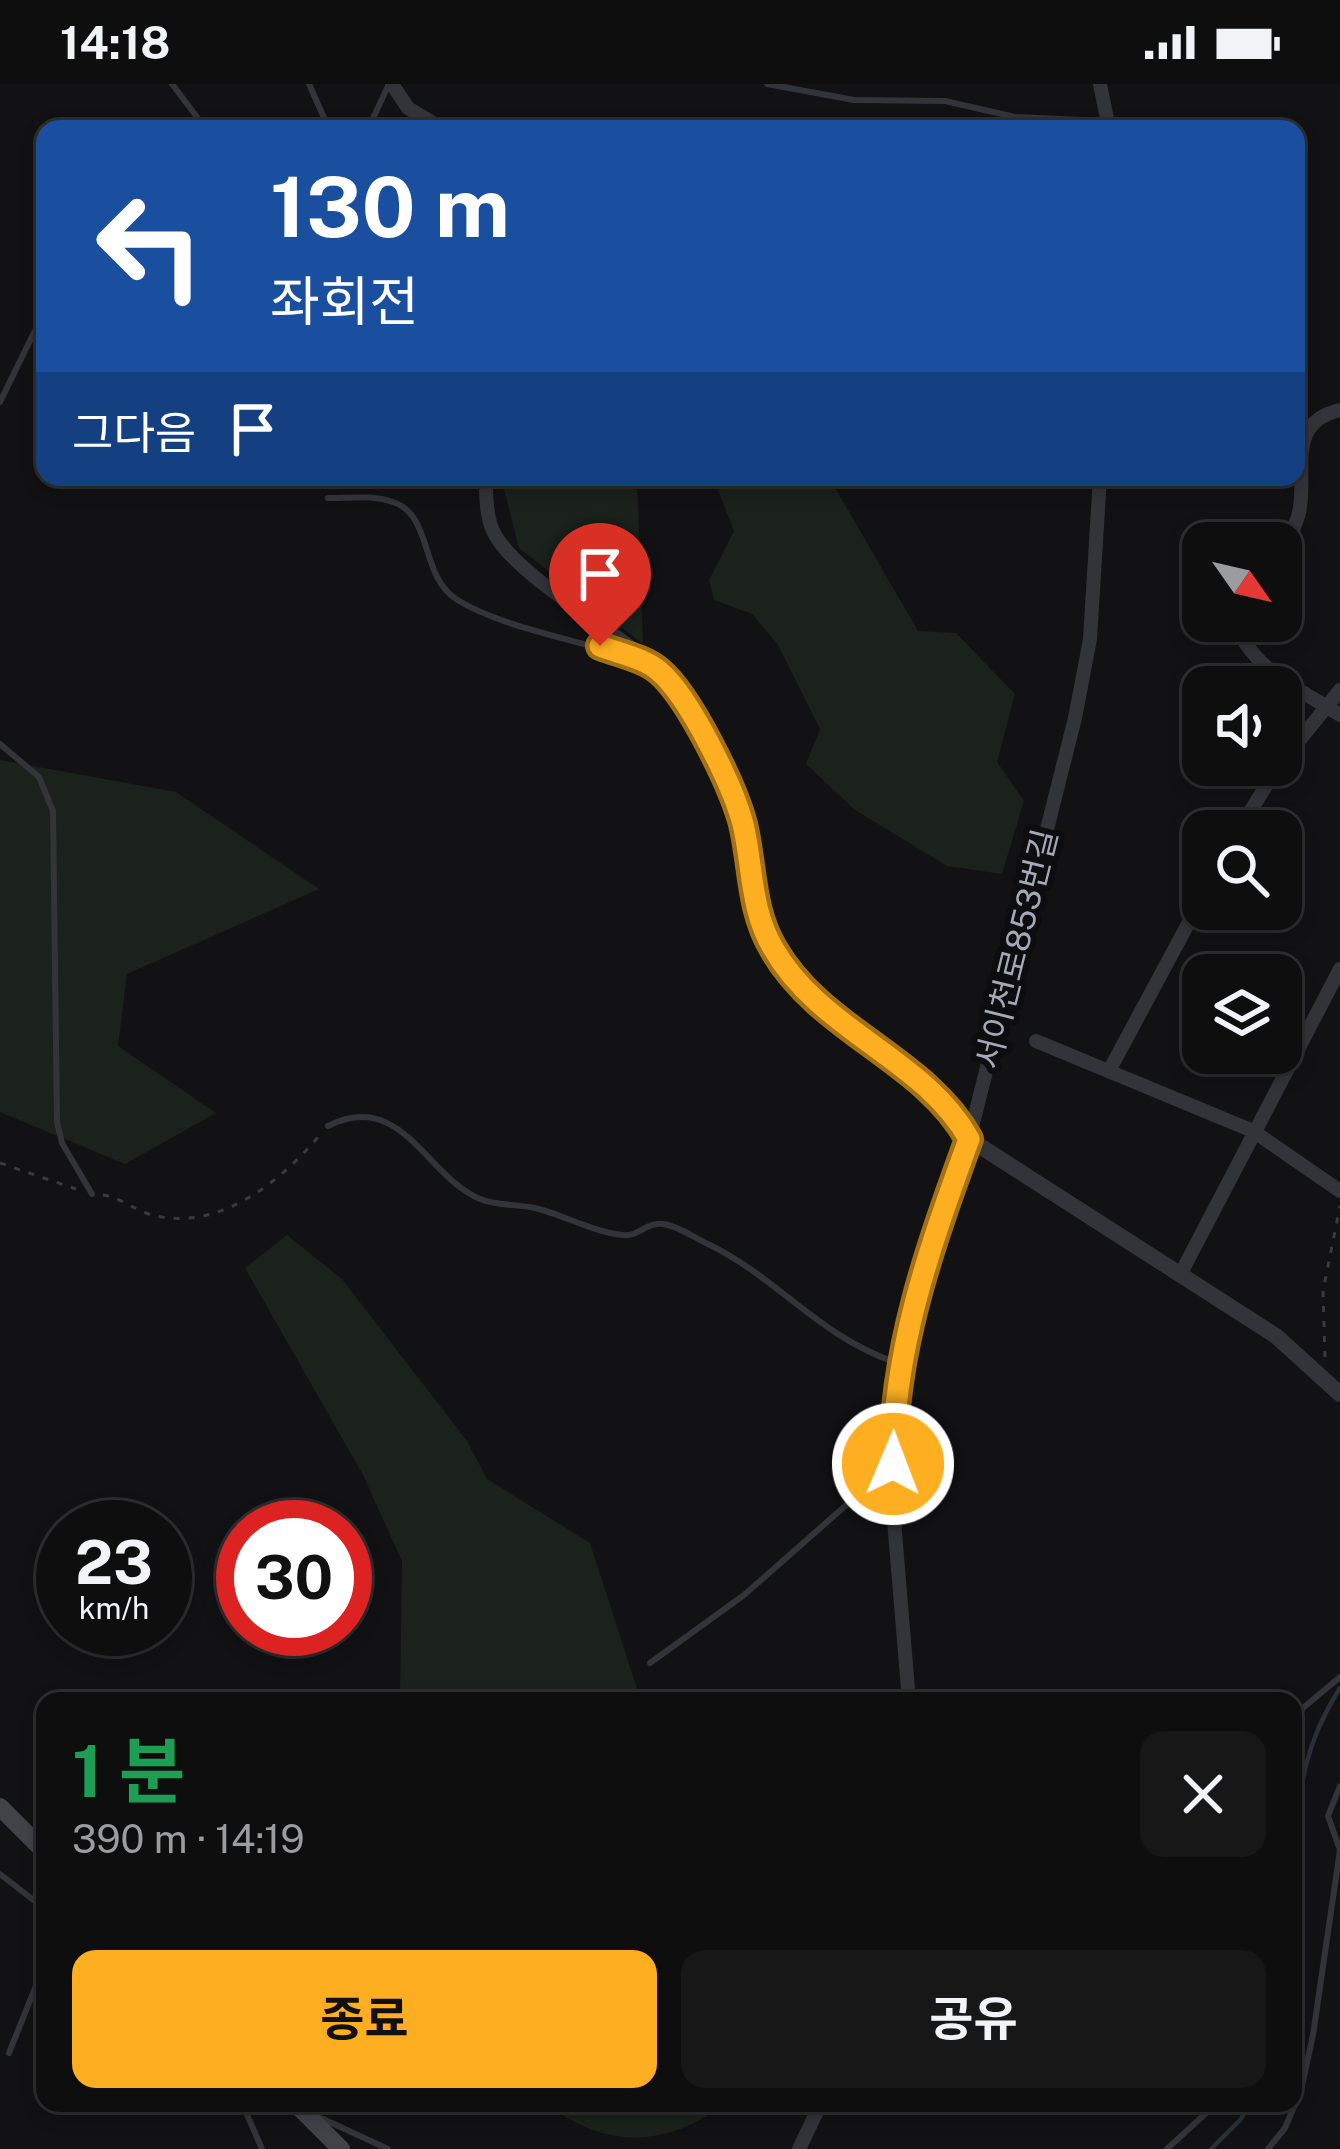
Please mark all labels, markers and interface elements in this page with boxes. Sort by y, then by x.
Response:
text: 14:18 [60,16,170,69]
text: 130 m [270,157,510,256]
icon: left [72,168,228,324]
text: 좌회전 [270,270,419,333]
icon: arrive [220,396,286,462]
text: 그다음 [72,406,196,459]
north arrow [1182,522,1302,642]
map controls [1182,522,1302,1074]
pin [549,523,651,646]
icon: arrive [567,541,633,607]
button: sound [1182,666,1302,786]
button: search [1182,810,1302,930]
street label: 서이천로853번길 [968,825,1064,1073]
button: layers [1182,954,1302,1074]
position arrow [830,1401,956,1527]
speed limit sign: 30 [216,1500,372,1656]
text: 23 [75,1527,153,1598]
text: km/h [79,1590,149,1626]
text: 1 분 [72,1729,185,1813]
button: close [1140,1731,1266,1857]
text: 390 m · 14:19 [72,1816,305,1862]
button: 종료 [72,1950,657,2088]
button: 공유 [681,1950,1266,2088]

